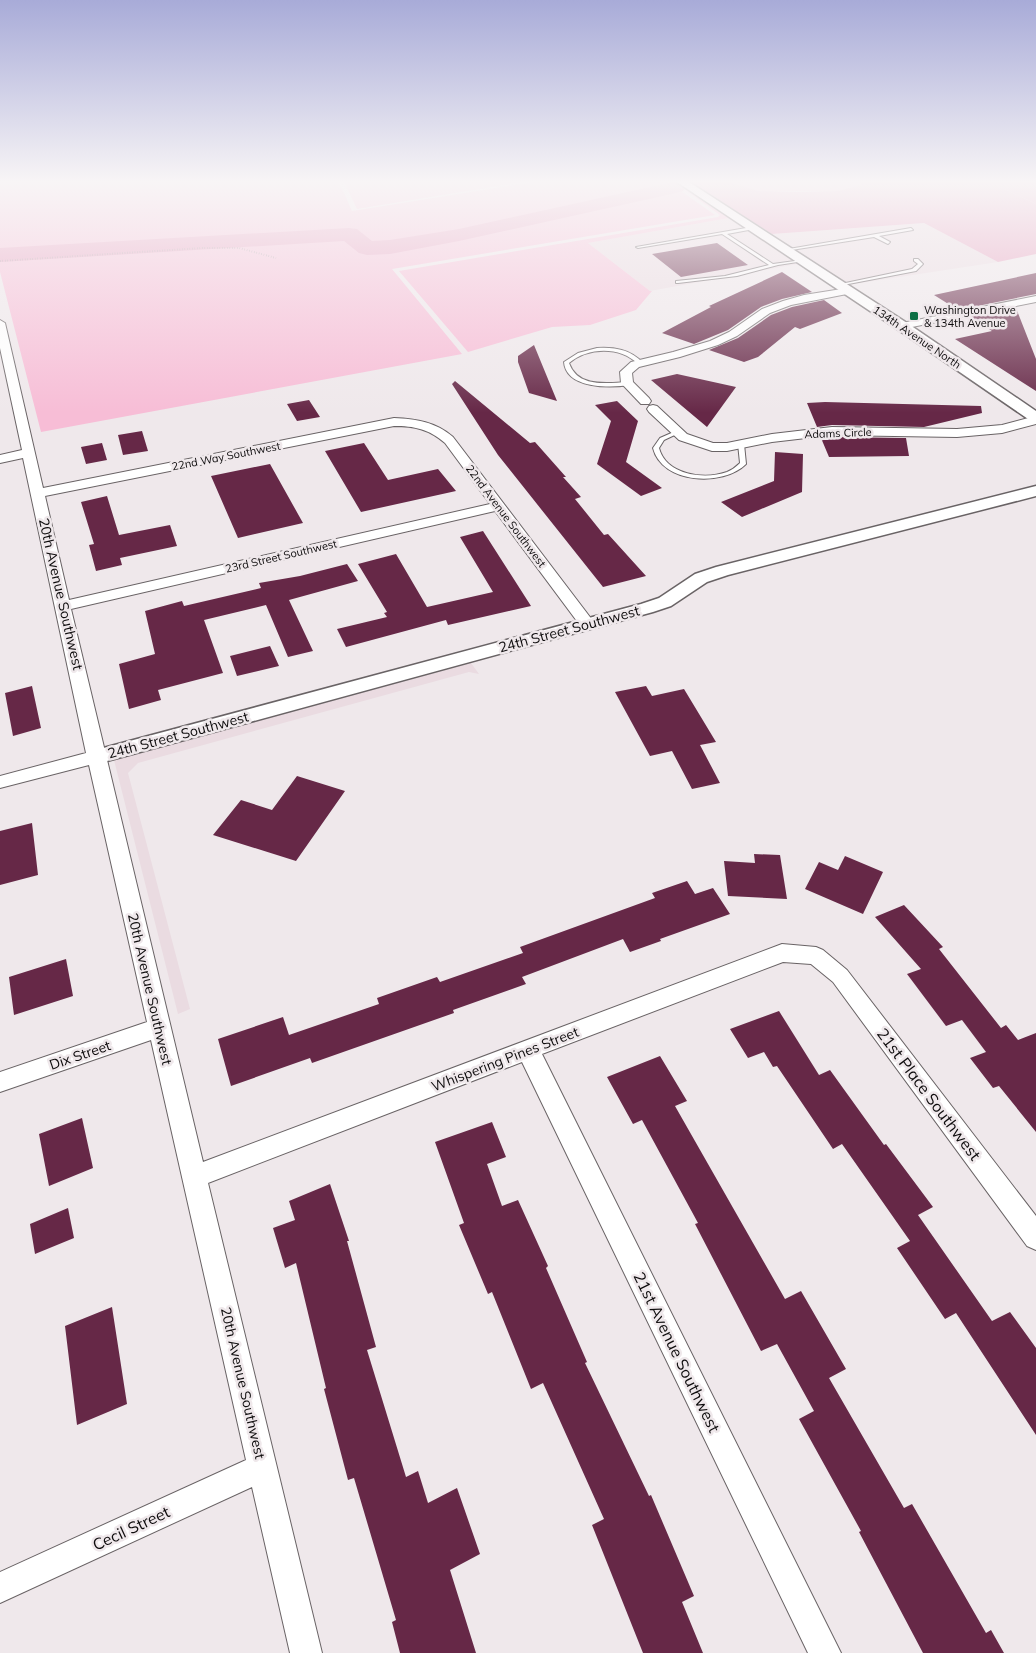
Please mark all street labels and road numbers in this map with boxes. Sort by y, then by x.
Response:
street label: 134th Avenue North [870,302,964,372]
street label: Adams Circle [804,425,872,441]
street label: 22nd Way Southwest [170,439,282,473]
street label: 22nd Avenue Southwest [463,462,549,570]
street label: 20th Avenue Southwest [35,516,87,672]
street label: 23rd Street Southwest [224,536,338,576]
street label: 24th Street Southwest [497,601,642,656]
street label: 24th Street Southwest [106,707,251,762]
street label: 20th Avenue Southwest [124,911,176,1067]
street label: Whispering Pines Street [429,1023,581,1095]
street label: 21st Place Southwest [873,1024,986,1164]
street label: Dix Street [47,1036,113,1074]
street label: 21st Avenue Southwest [629,1269,725,1436]
street label: 20th Avenue Southwest [217,1305,269,1461]
street label: Cecil Street [89,1501,173,1555]

